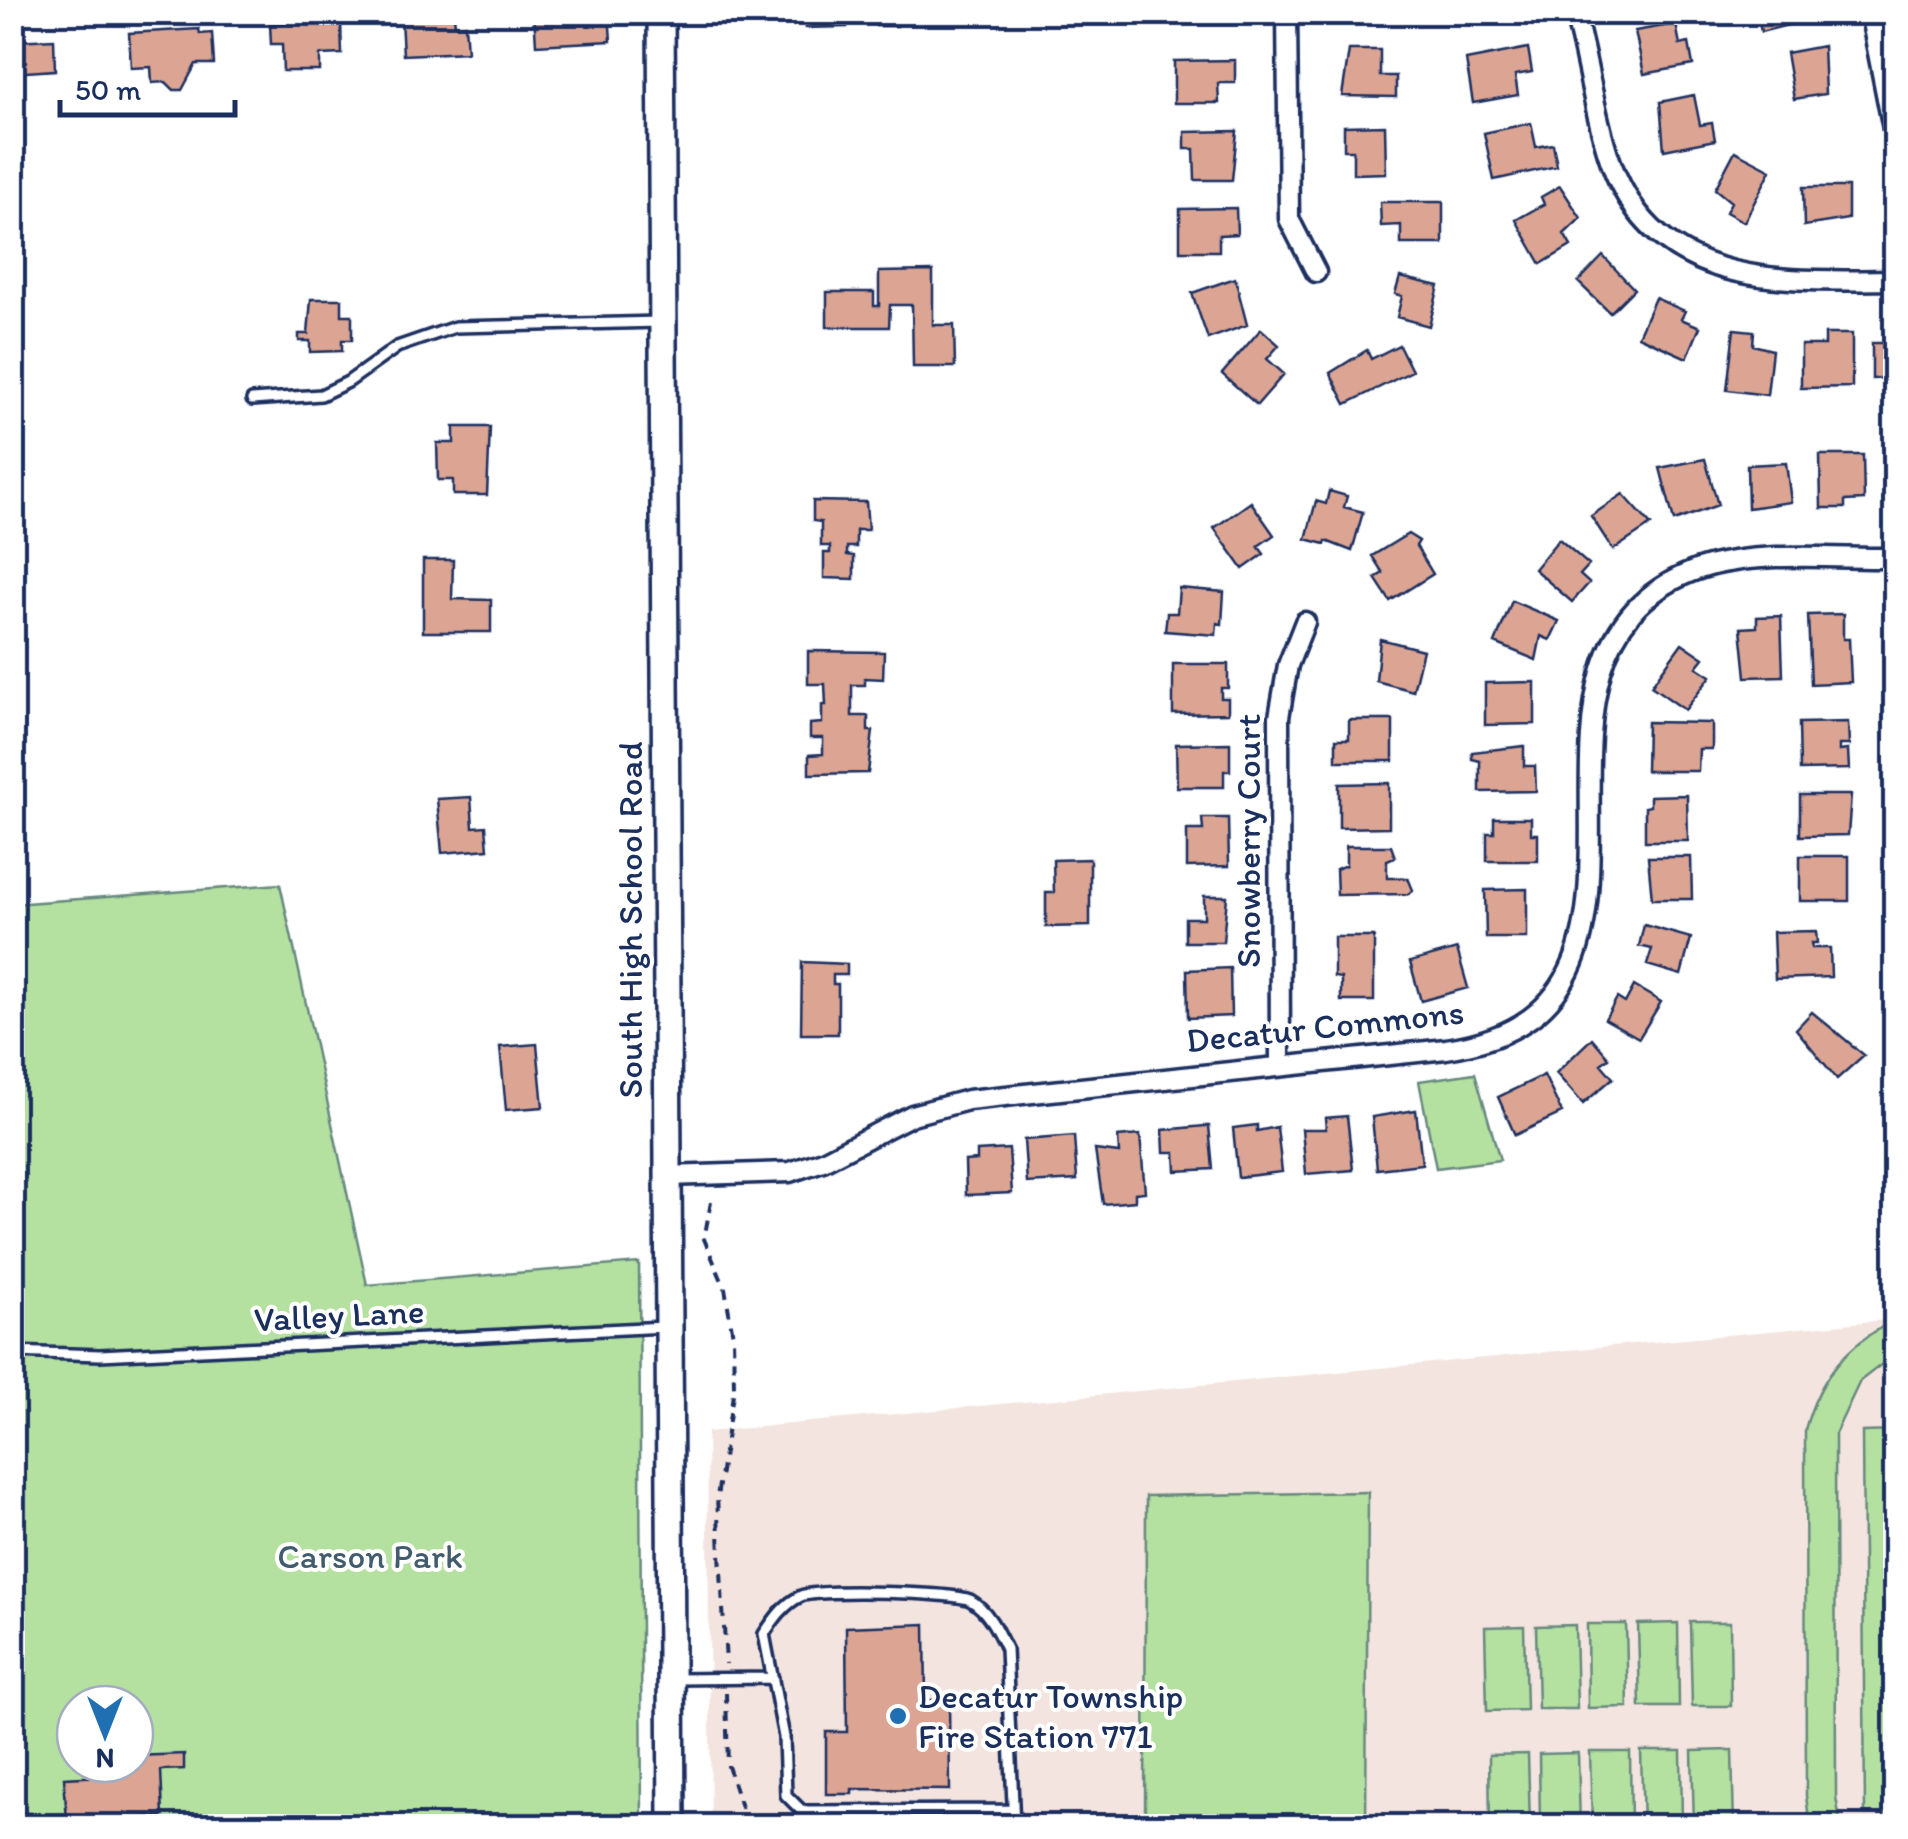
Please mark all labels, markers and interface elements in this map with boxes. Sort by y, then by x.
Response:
scale bar [60,55,235,117]
text: 50 m [75,71,141,108]
street label: Snowberry Court [1227,714,1269,968]
street label: South High School Road [609,741,651,1098]
street label: Decatur Commons [1184,991,1466,1061]
street label: Valley Lane [253,1290,425,1340]
park label: Carson Park [277,1535,463,1577]
place label: Decatur Township Fire Station 771 [918,1675,1183,1757]
north arrow [55,1684,155,1784]
marker: Decatur Township Fire Station 771 [887,1705,909,1727]
text: N [96,1742,114,1776]

